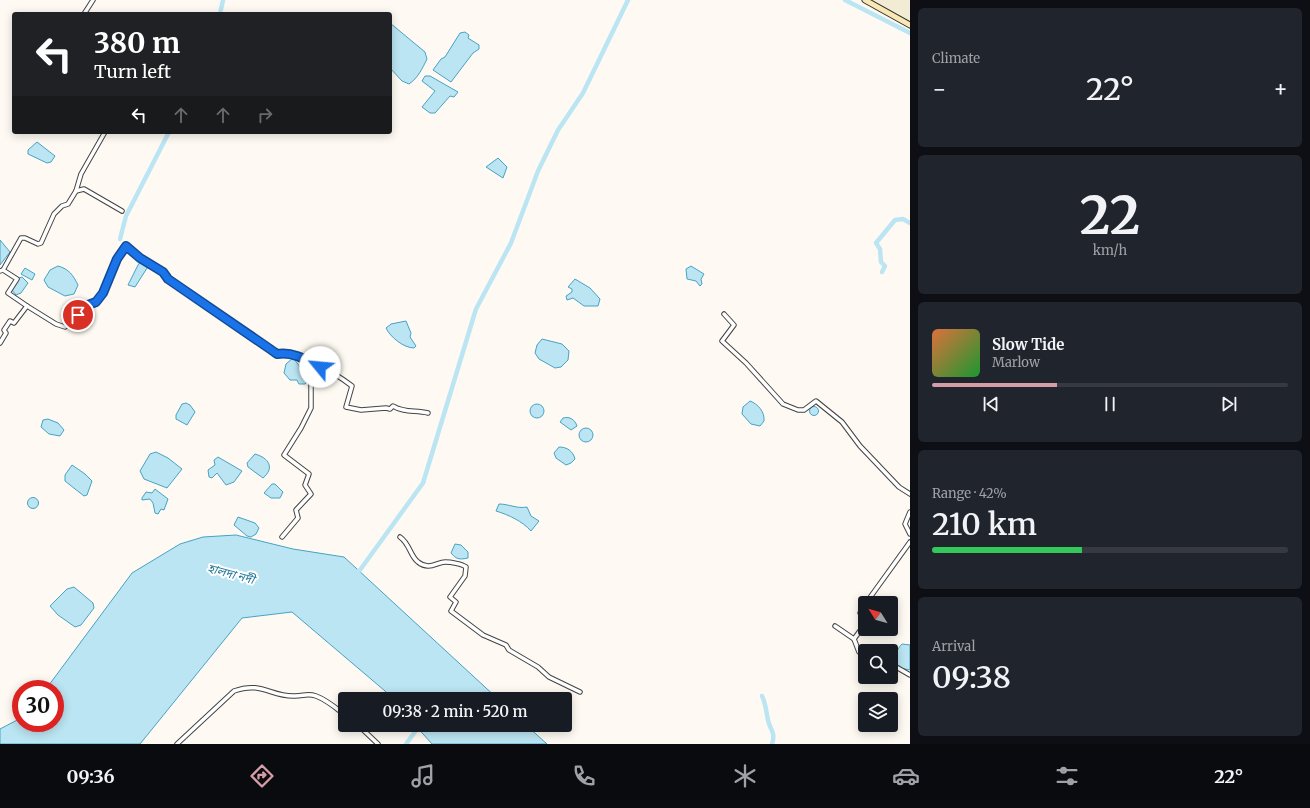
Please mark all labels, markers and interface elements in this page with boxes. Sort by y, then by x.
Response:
text: 380 m [94,25,180,61]
icon: left [28,28,80,80]
text: Climate [932,50,980,67]
text: Turn left [94,60,171,83]
text: 22° [1086,70,1134,108]
text: − [932,75,947,103]
text: + [1273,75,1288,103]
icon: left [128,104,150,126]
icon: ahead [170,104,192,126]
icon: ahead [212,104,234,126]
icon: right [254,104,276,126]
text: 22 [1080,183,1140,248]
text: km/h [1093,242,1127,259]
pin [61,298,95,332]
icon: arrive [67,304,89,326]
text: Slow Tide [992,335,1064,354]
position arrow [299,346,341,388]
text: Marlow [992,354,1040,371]
icon: previous [980,393,1002,415]
icon: pause [1099,393,1121,415]
icon: next [1218,393,1240,415]
text: Range · 42% [932,485,1007,502]
text: 210 km [932,505,1037,543]
water label: হালদা নদী [206,560,259,588]
north arrow [858,596,898,636]
map controls [858,596,898,732]
text: Arrival [932,638,975,655]
button: search [858,644,898,684]
text: 09:38 [932,658,1011,696]
speed limit sign: 30 [12,680,64,732]
button: layers [858,692,898,732]
text: 09:38 · 2 min · 520 m [382,702,528,721]
icon: directions [248,762,276,790]
icon: music [409,762,437,790]
icon: phone [570,762,598,790]
icon: climate [731,762,759,790]
icon: car [892,762,920,790]
icon: filters [1053,762,1081,790]
text: 09:36 [67,765,115,788]
text: 22° [1214,765,1243,788]

